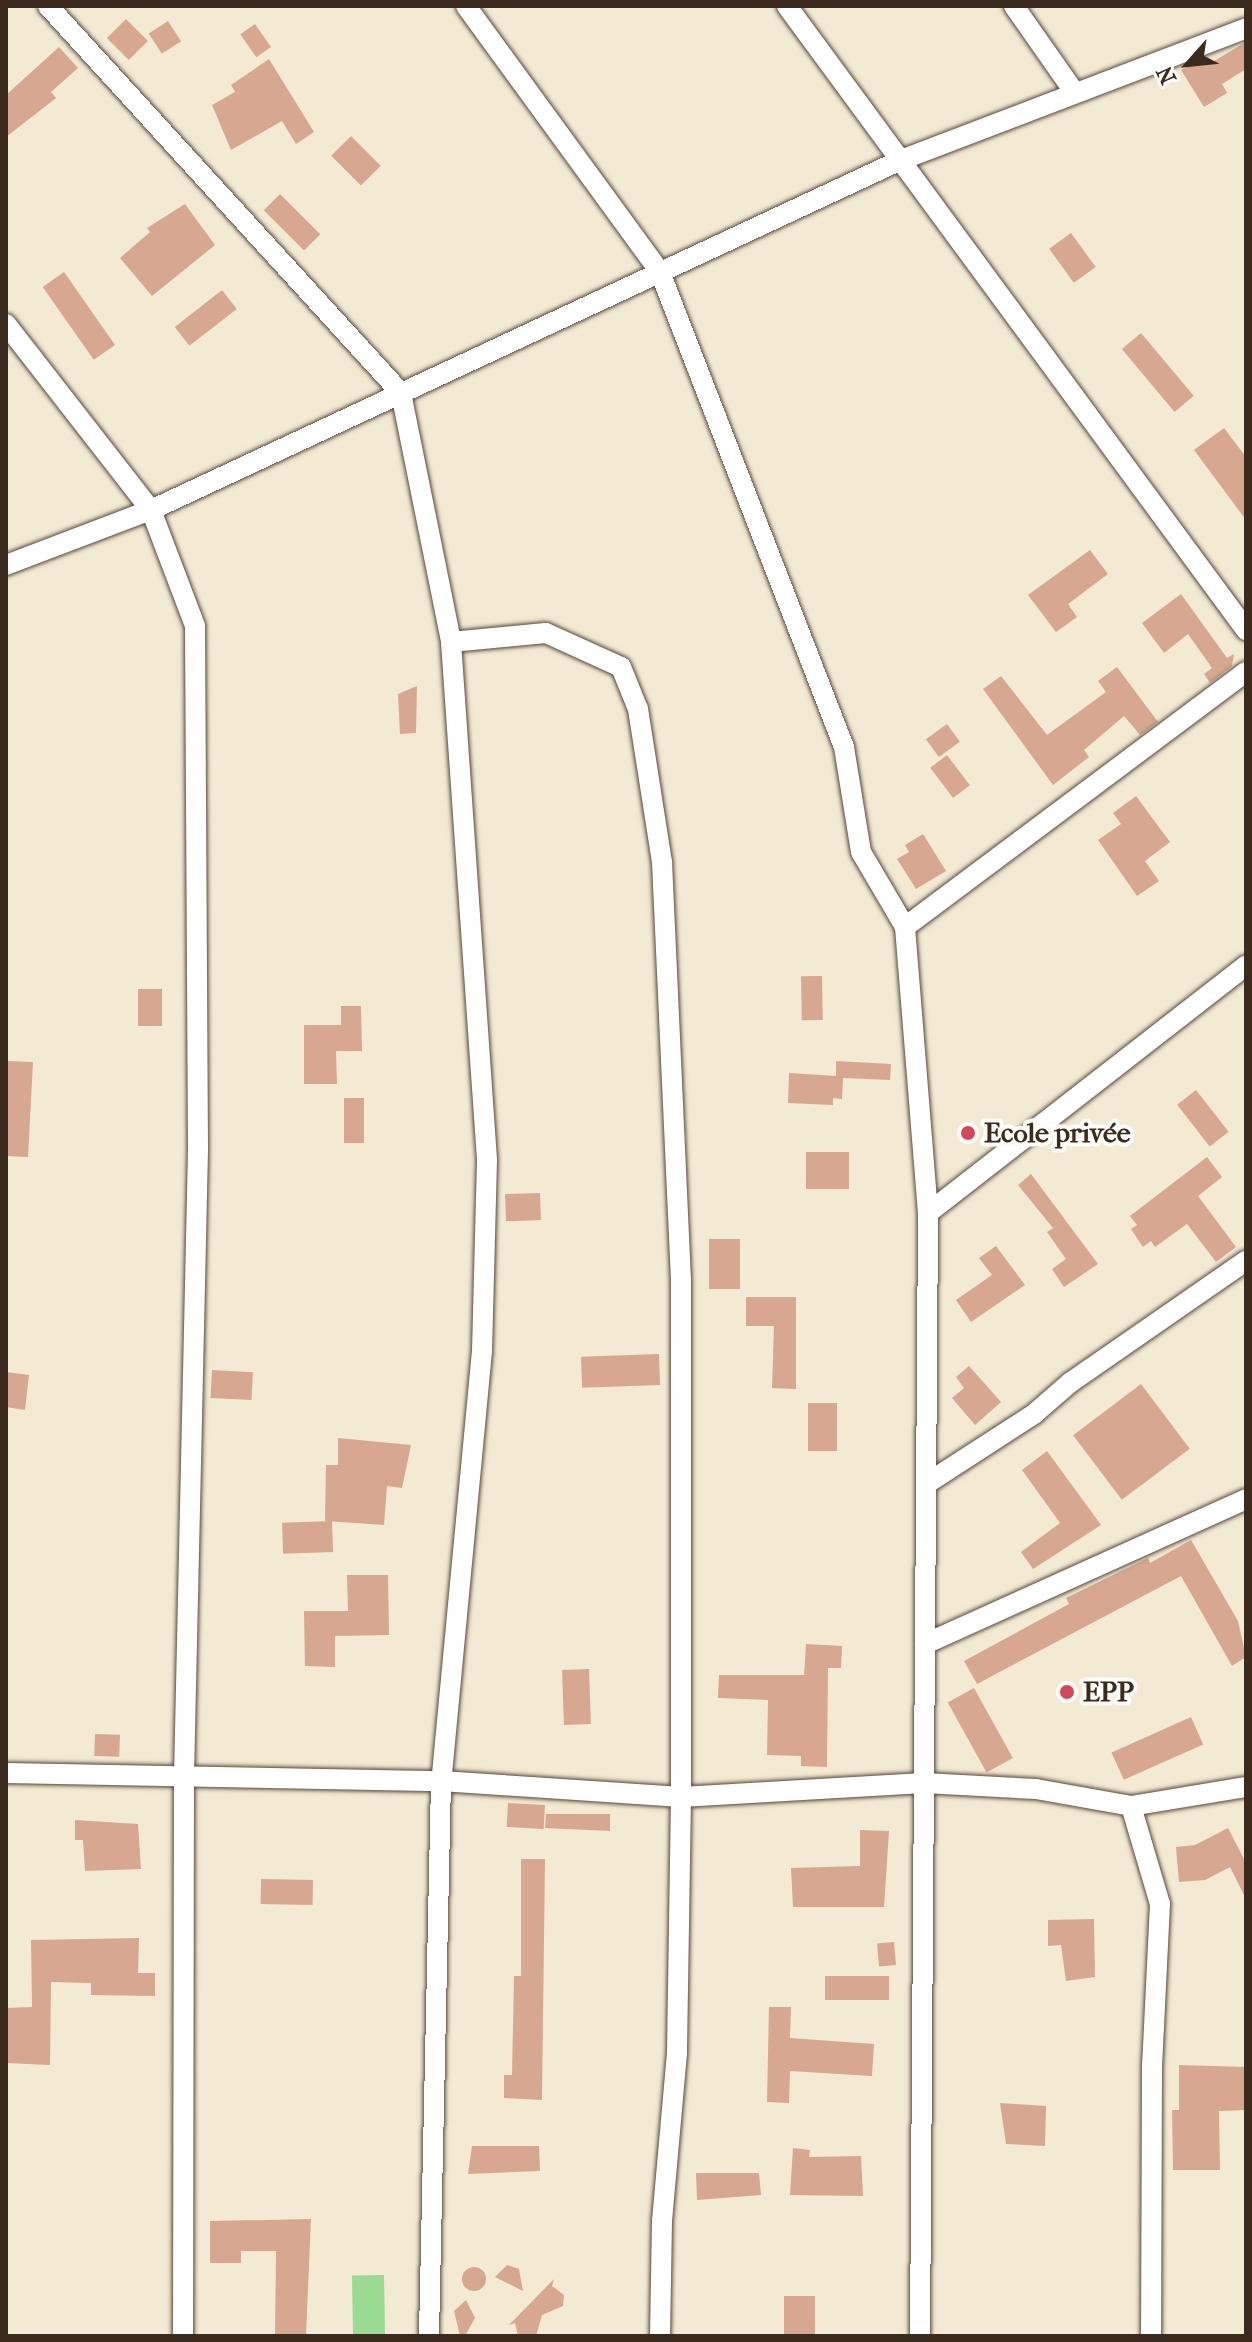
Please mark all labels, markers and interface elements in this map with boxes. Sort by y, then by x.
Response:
north arrow [1148,24,1228,104]
text: N [1151,62,1182,88]
place label: Ecole privée [984,1116,1131,1150]
marker: Ecole privée [959,1124,977,1142]
place label: EPP [1083,1675,1134,1709]
marker: EPP [1058,1683,1076,1701]

